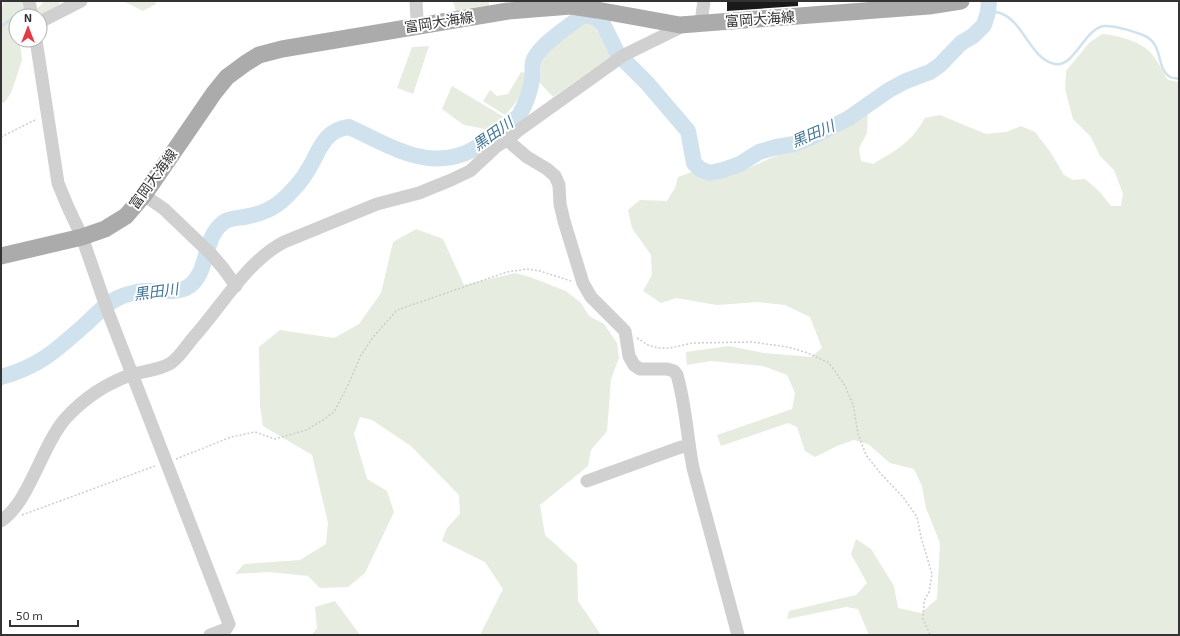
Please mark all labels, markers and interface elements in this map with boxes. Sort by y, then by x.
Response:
north arrow [8,8,48,48]
street label: 富岡大海線 [403,8,475,35]
street label: 富岡大海線 [724,8,795,29]
text: N [24,11,32,24]
water label: 黒田川 [469,112,518,153]
water label: 黒田川 [788,115,839,150]
street label: 富岡大海線 [125,145,180,212]
water label: 黒田川 [132,279,181,303]
scale bar [10,602,78,628]
text: 50 m [16,608,43,622]

